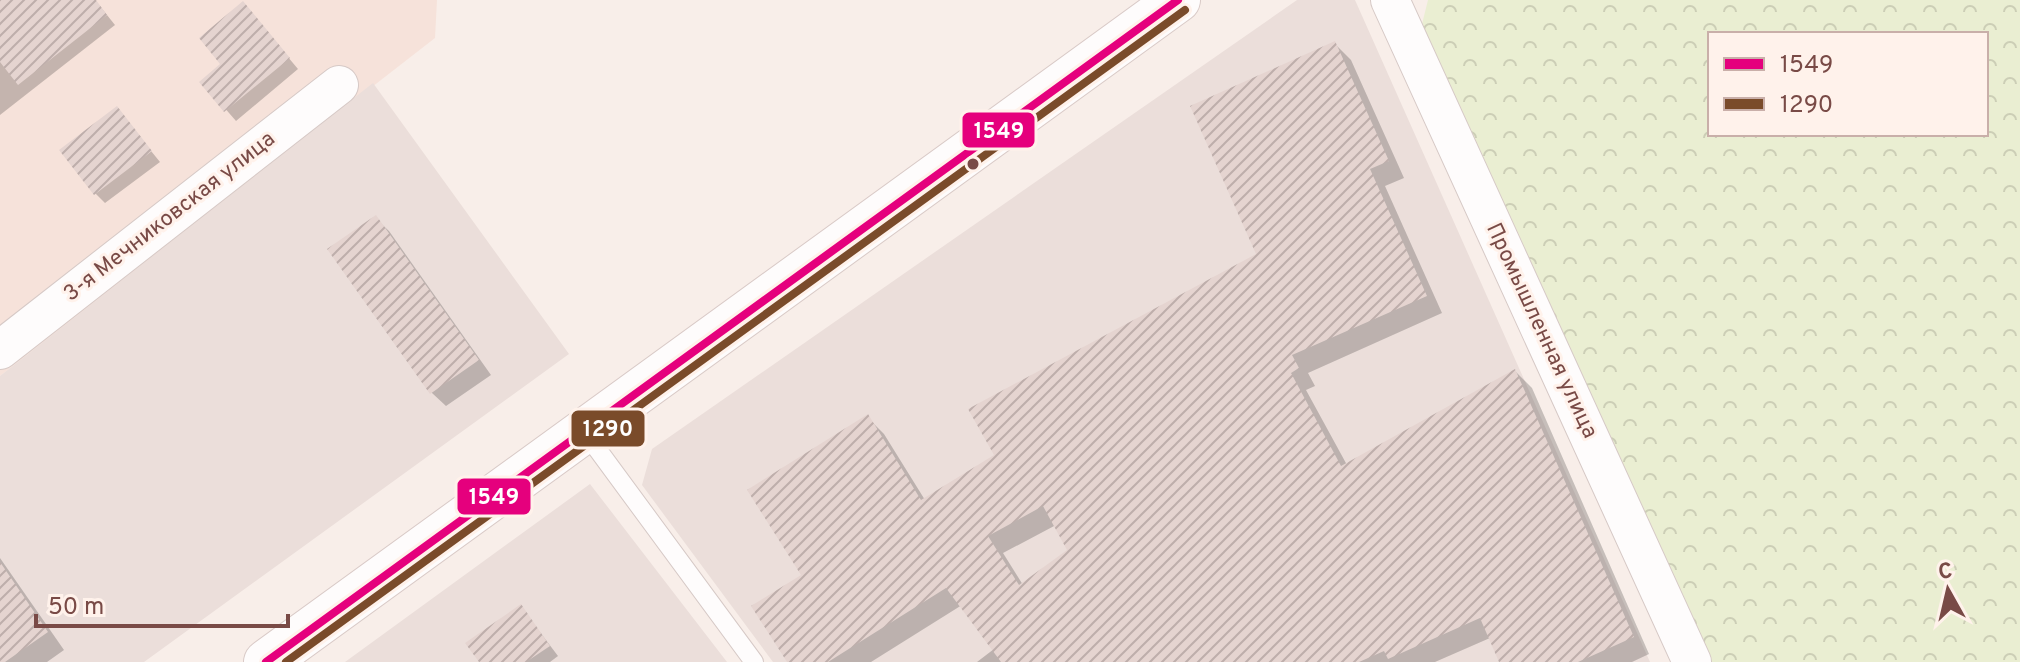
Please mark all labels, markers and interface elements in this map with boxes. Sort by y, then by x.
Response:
legend [1708,32,1988,136]
text: 1549 [1780,51,1833,81]
text: 1290 [1780,91,1833,121]
line badge: 1549 [961,111,1036,149]
text: 1549 [974,119,1024,146]
street label: 3-я Мечниковская улица [59,126,281,308]
unlabelled marker [965,156,981,172]
street label: Промышленная улица [1479,219,1603,443]
line badge: 1290 [570,409,646,448]
text: 1290 [583,417,633,444]
line badge: 1549 [456,477,532,516]
text: 1549 [469,485,519,512]
north arrow [1908,550,1988,630]
text: С [1937,558,1954,587]
scale bar [36,578,288,628]
text: 50 m [48,593,104,623]

